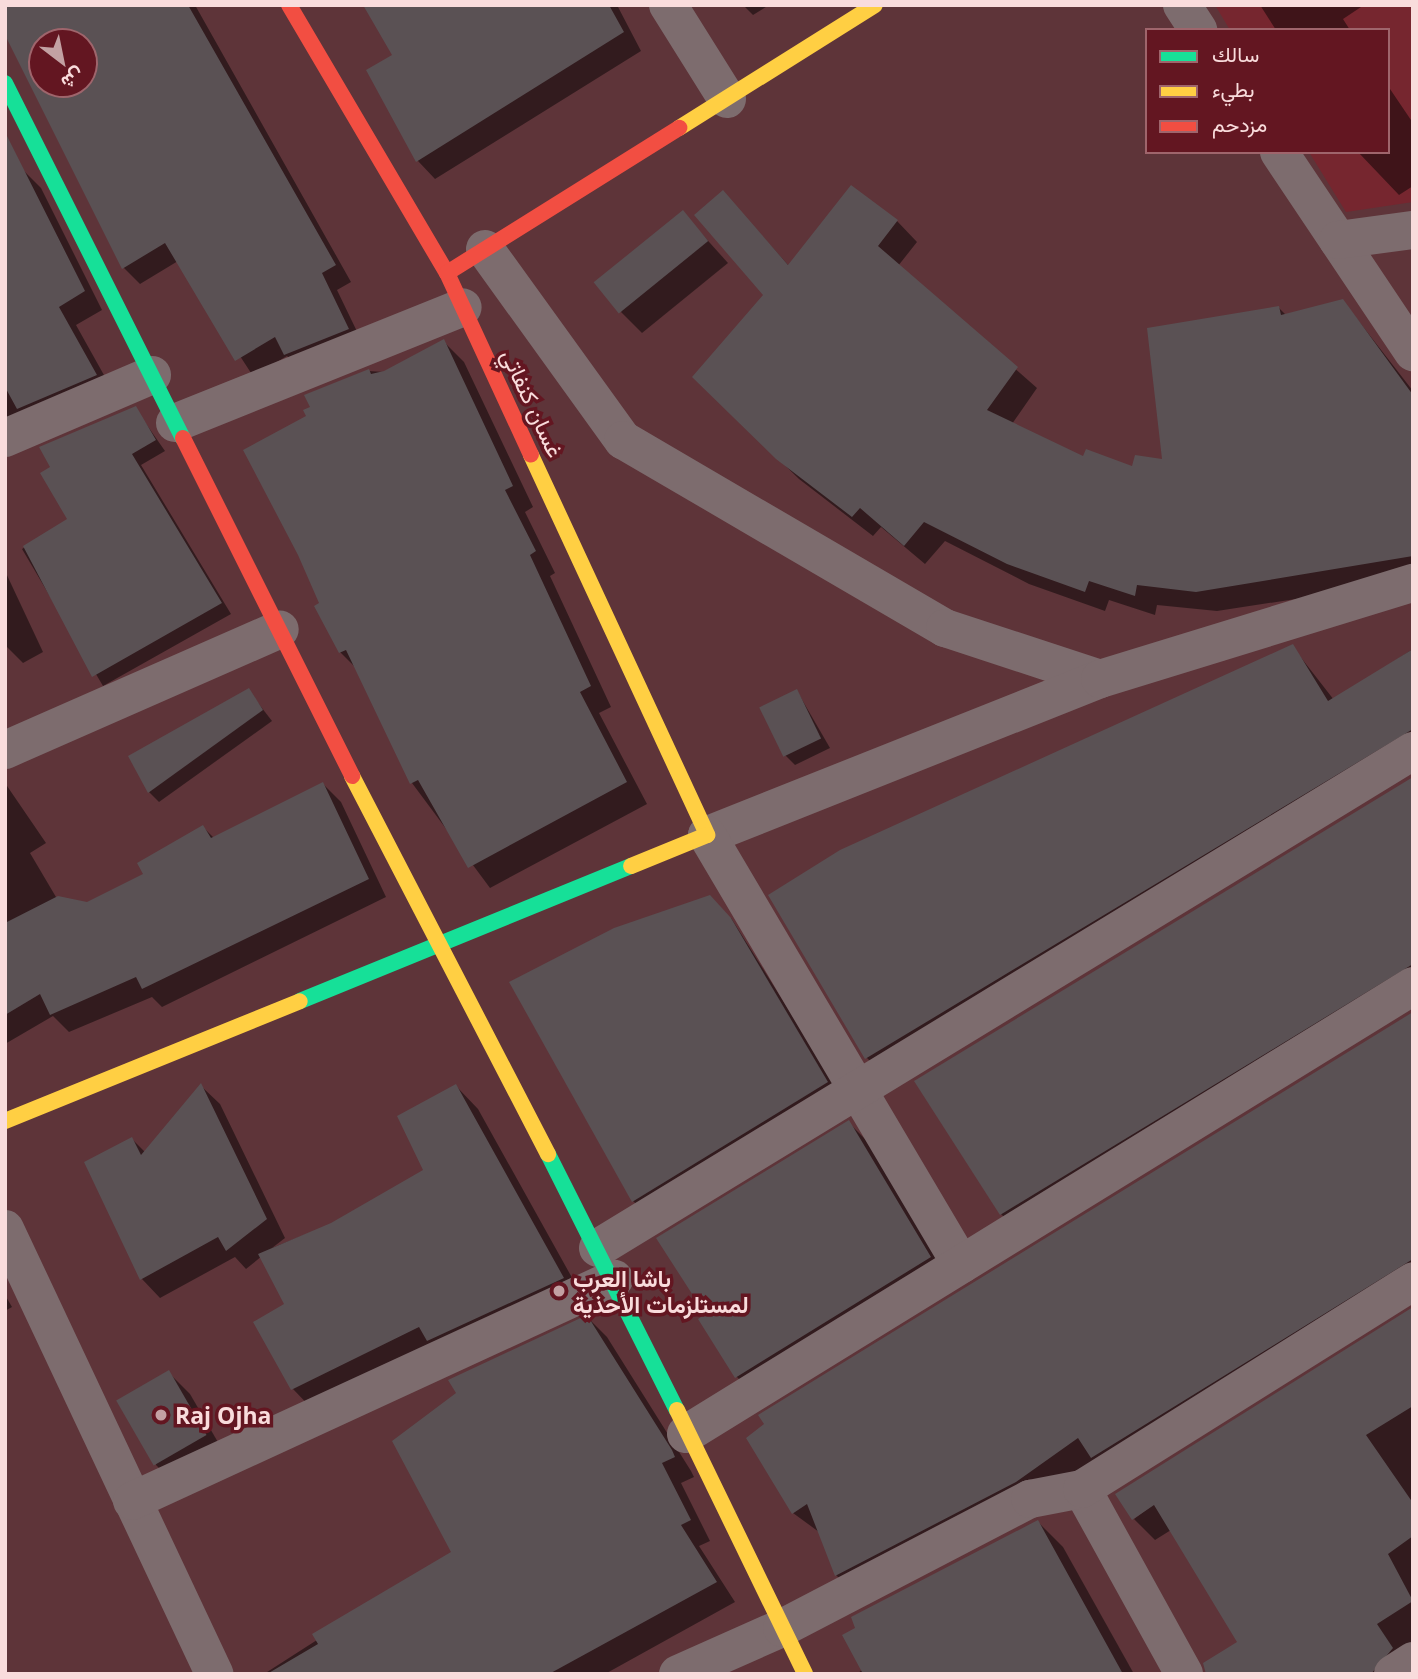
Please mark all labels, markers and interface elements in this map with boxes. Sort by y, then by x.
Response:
north arrow [28,28,98,98]
legend [1145,28,1390,154]
text: سالك [1212,40,1259,68]
text: ش [56,62,90,96]
text: بطيء [1212,75,1255,103]
text: مزدحم [1212,110,1267,138]
street label: غسان كنفاتي [496,344,570,462]
place label: باشا العرب لمستلزمات الأحذية [573,1264,749,1318]
marker: باشا العرب لمستلزمات الأحذية [551,1283,567,1299]
place label: Raj Ojha [175,1401,271,1429]
marker: Raj Ojha [153,1407,169,1423]

